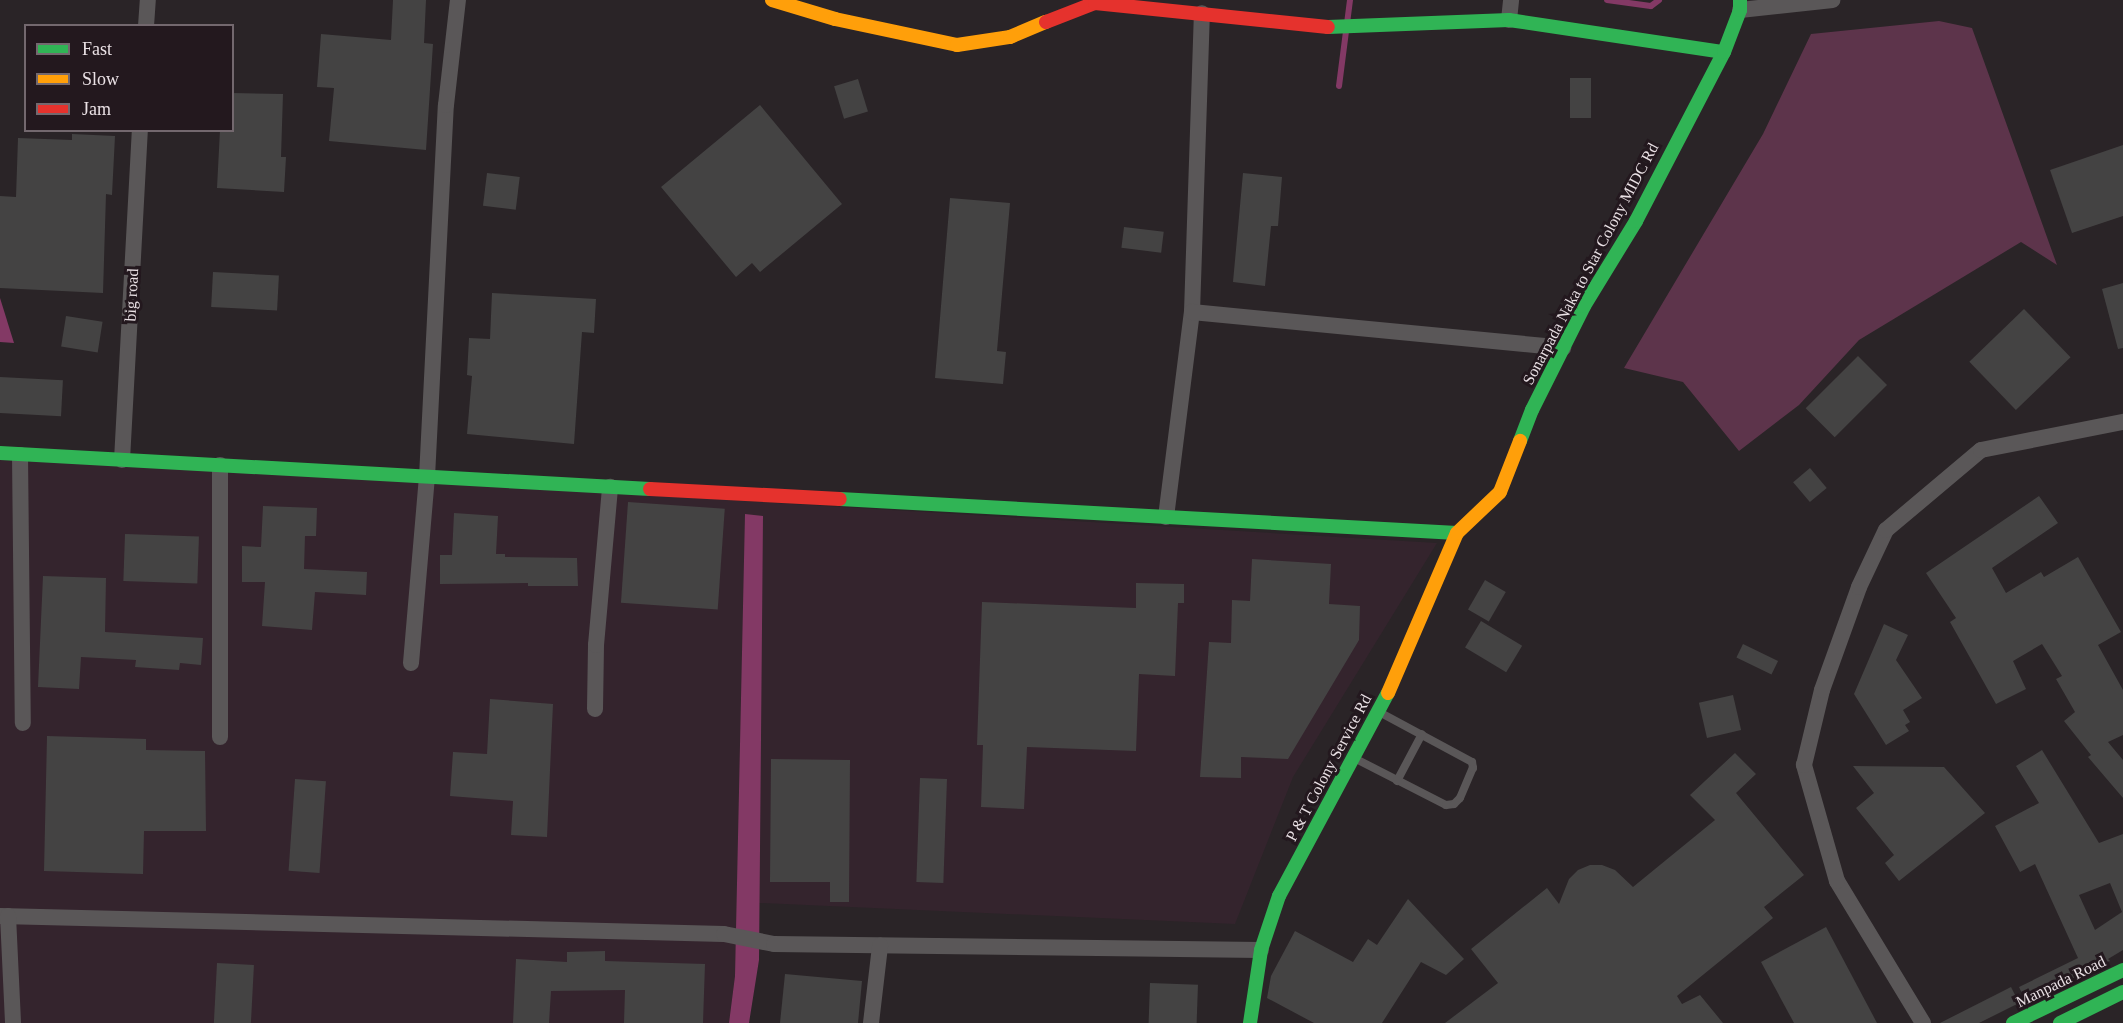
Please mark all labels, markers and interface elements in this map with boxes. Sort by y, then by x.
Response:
legend [24,24,234,132]
text: Fast [82,39,112,59]
text: Slow [82,69,119,89]
text: Jam [82,99,111,119]
street label: Sonarpada Naka to Star Colony MIDC Rd [1519,140,1663,388]
street label: big road [121,268,143,322]
street label: P & T Colony Service Rd [1282,691,1376,845]
street label: Manpada Road [2013,952,2109,1012]

